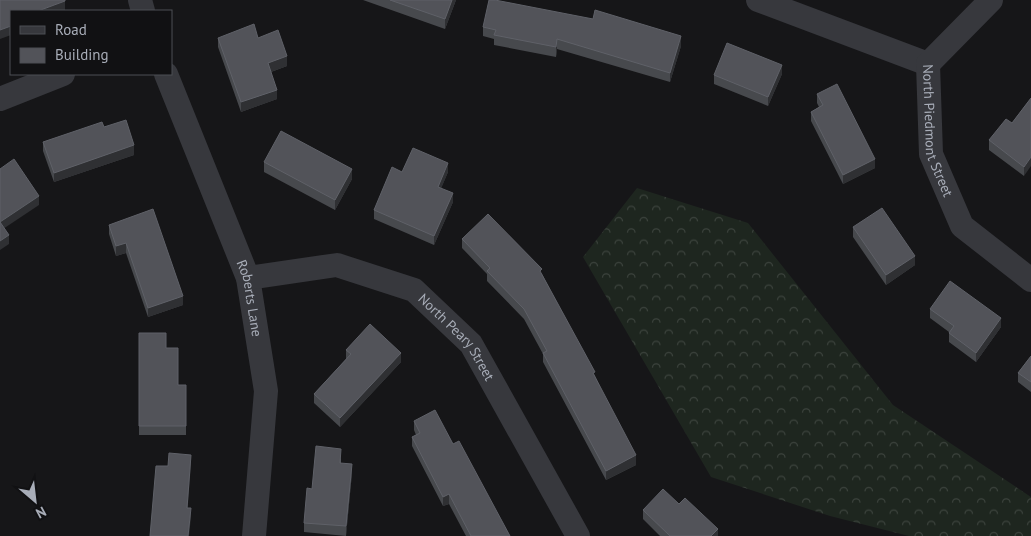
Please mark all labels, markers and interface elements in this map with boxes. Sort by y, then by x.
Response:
legend [10,10,172,75]
text: Road [55,20,87,39]
text: Building [55,45,109,64]
street label: North Piedmont Street [919,64,957,200]
street label: Roberts Lane [233,257,266,338]
street label: North Peary Street [414,290,499,384]
north arrow [10,476,60,526]
text: N [33,502,49,523]

